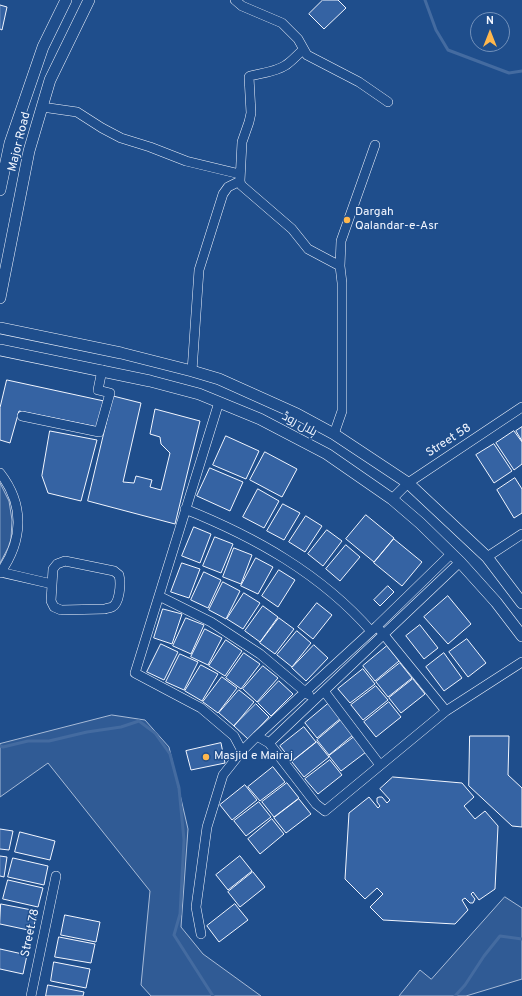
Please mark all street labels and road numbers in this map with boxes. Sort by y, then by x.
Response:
street label: Major Road [6,111,34,173]
street label: ہلال روڈ [279,410,319,440]
street label: Street 58 [424,421,474,461]
street label: Street 78 [19,907,43,959]

